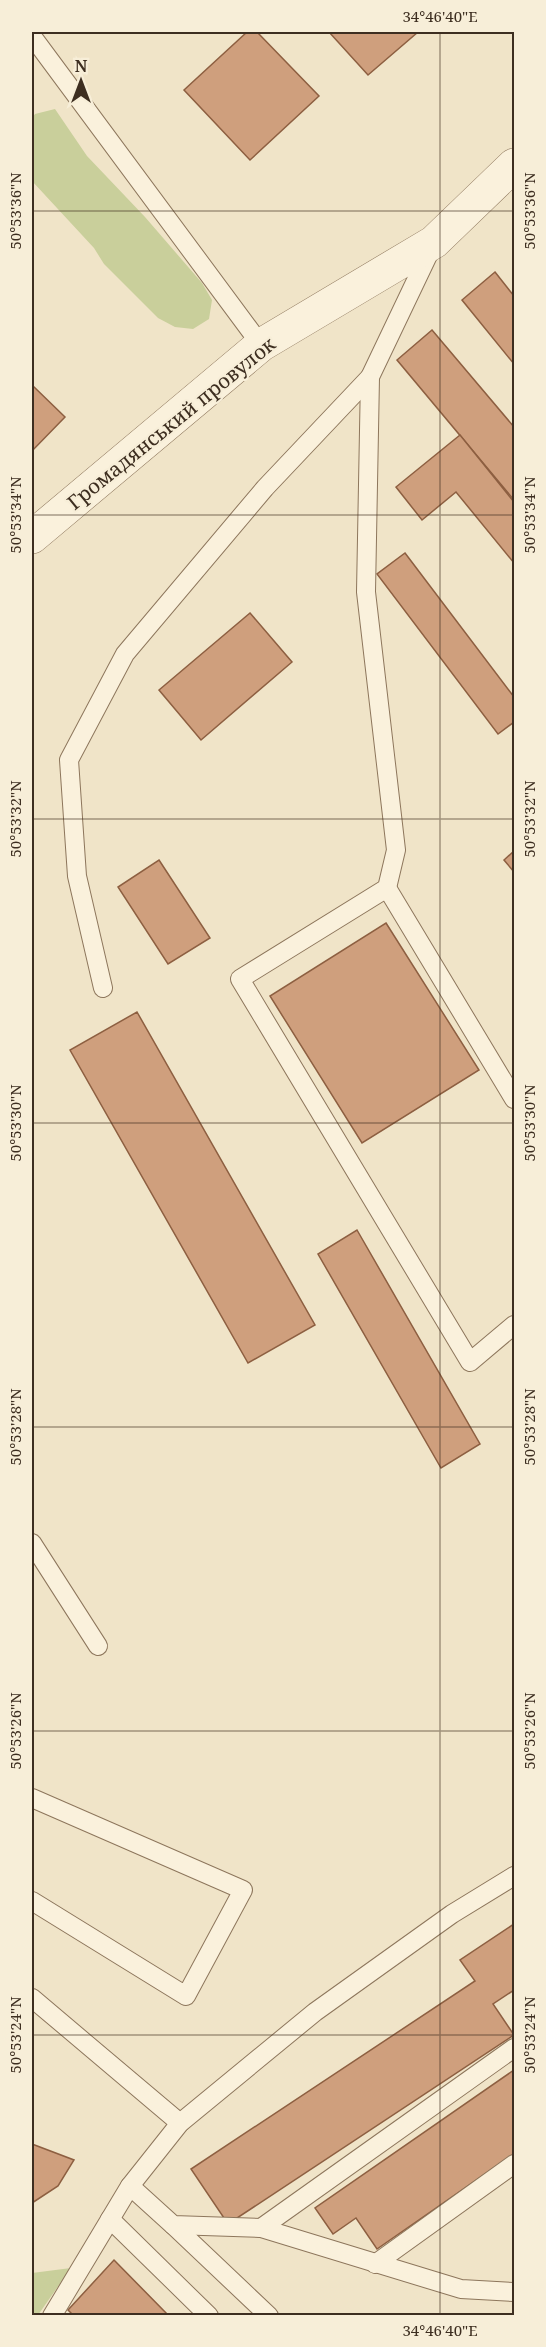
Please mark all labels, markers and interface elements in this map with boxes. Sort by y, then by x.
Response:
text: 34°46'40"E [402,6,478,26]
north arrow [51,51,111,111]
text: N [75,55,88,77]
text: 50°53'36"N [5,172,25,250]
text: 50°53'36"N [519,172,539,250]
street label: Громадянський провулок [61,330,281,516]
text: 50°53'34"N [5,476,25,554]
text: 50°53'34"N [519,476,539,554]
text: 50°53'32"N [5,780,25,858]
text: 50°53'32"N [519,780,539,858]
text: 50°53'30"N [5,1084,25,1162]
text: 50°53'30"N [519,1084,539,1162]
text: 50°53'28"N [5,1388,25,1466]
text: 50°53'28"N [519,1388,539,1466]
text: 50°53'26"N [5,1692,25,1770]
text: 50°53'26"N [519,1692,539,1770]
text: 50°53'24"N [5,1996,25,2074]
text: 50°53'24"N [519,1996,539,2074]
text: 34°46'40"E [402,2320,478,2340]

